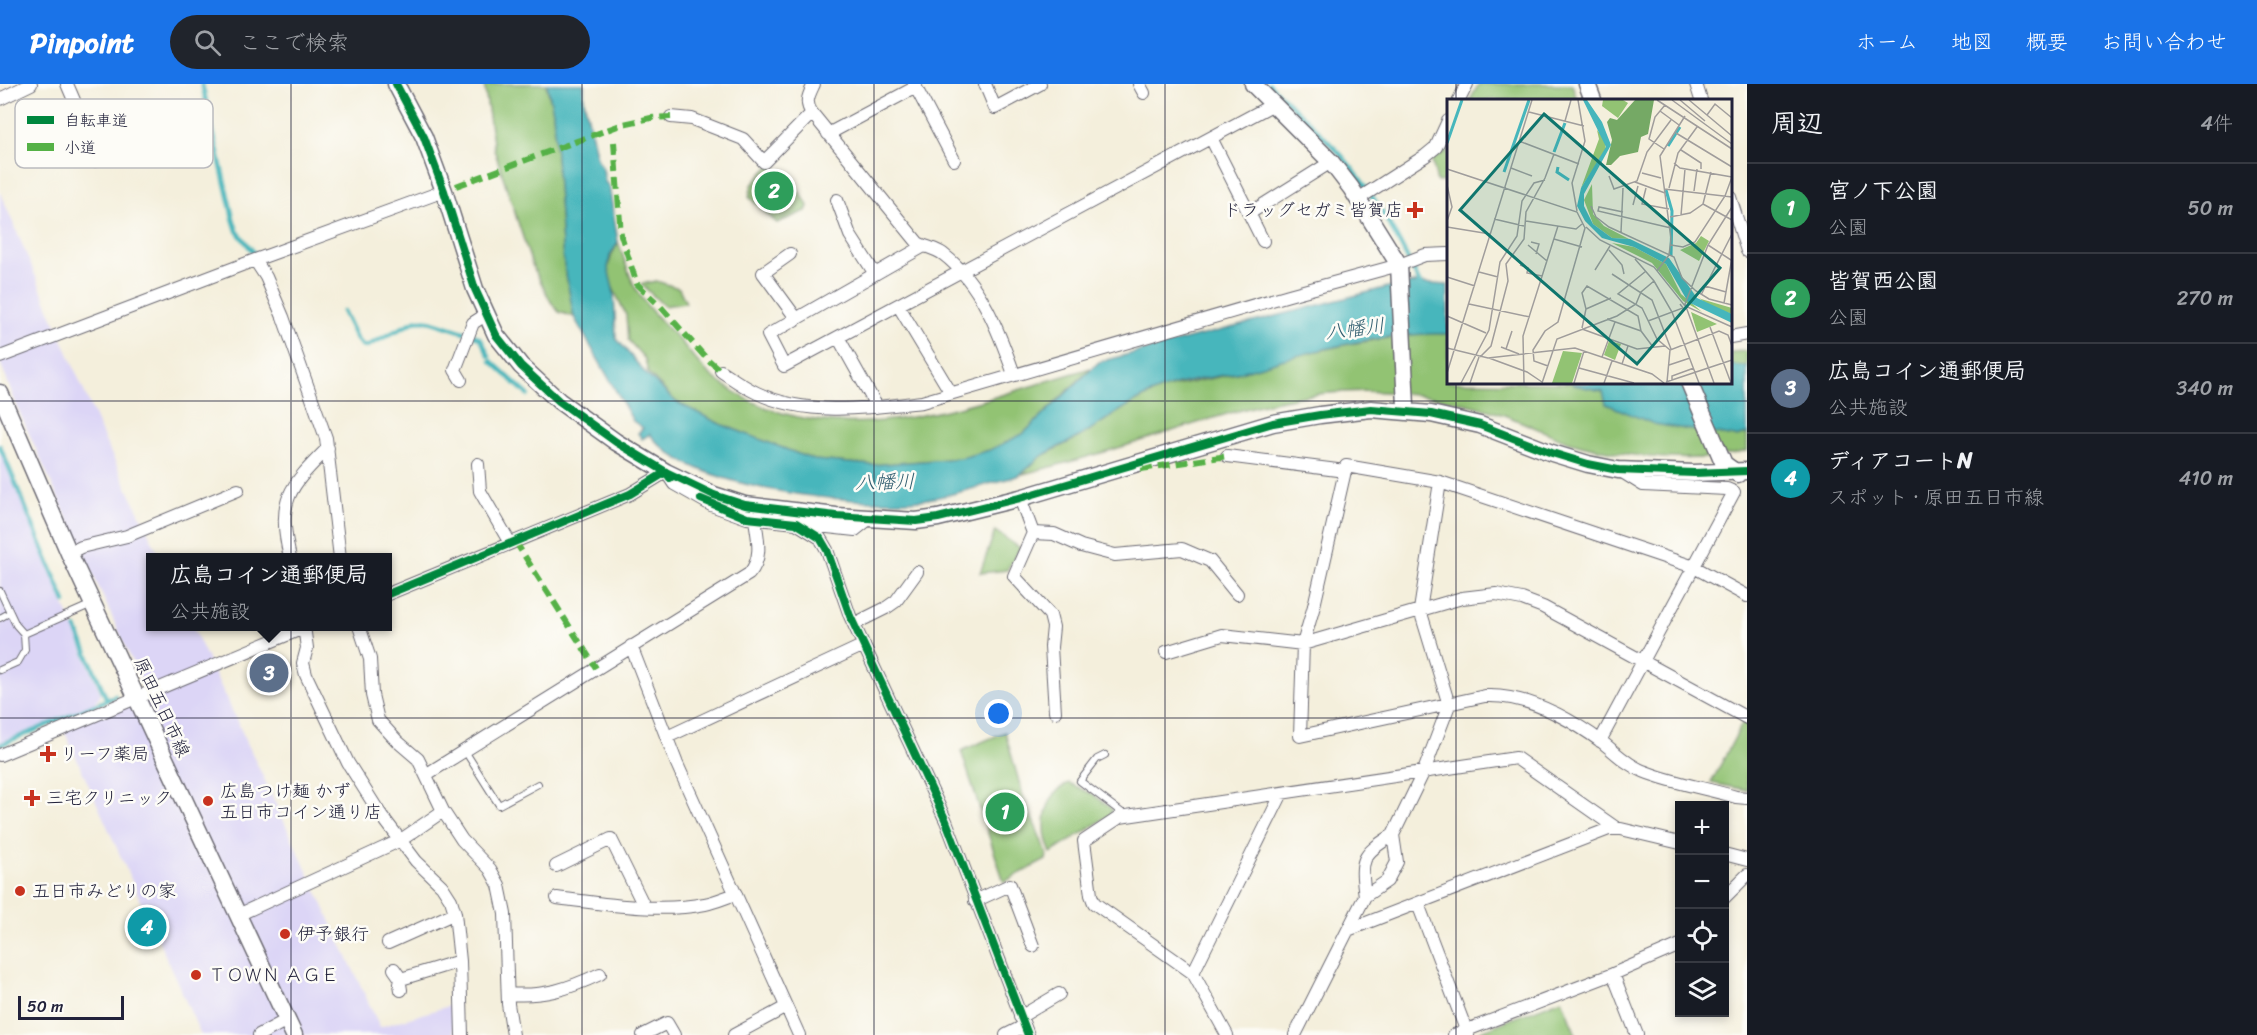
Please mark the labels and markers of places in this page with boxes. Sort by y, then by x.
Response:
pin: 2 [754,168,794,214]
place label: ドラッグセガミ皆賀店 [1223,194,1403,226]
marker: ドラッグセガミ皆賀店 [1408,203,1422,217]
pin: 3 [250,650,288,696]
place label: リーフ薬局 [60,738,149,770]
marker: リーフ薬局 [41,747,55,761]
place label: 広島つけ麺 かず 五日市コイン通り店 [220,775,382,828]
place label: 三宅クリニック [46,782,172,814]
marker: 三宅クリニック [23,789,41,807]
pin: 1 [986,790,1024,834]
marker: 広島つけ麺 かず 五日市コイン通り店 [201,794,215,808]
place label: 五日市みどりの家 [32,875,176,907]
marker: 五日市みどりの家 [13,884,27,898]
pin: 4 [128,904,166,950]
place label: 伊予銀行 [297,918,369,950]
marker: 伊予銀行 [278,927,292,941]
place label: ＴＯＷＮ ＡＧＥ [208,959,339,991]
marker: ＴＯＷＮ ＡＧＥ [189,968,203,982]

